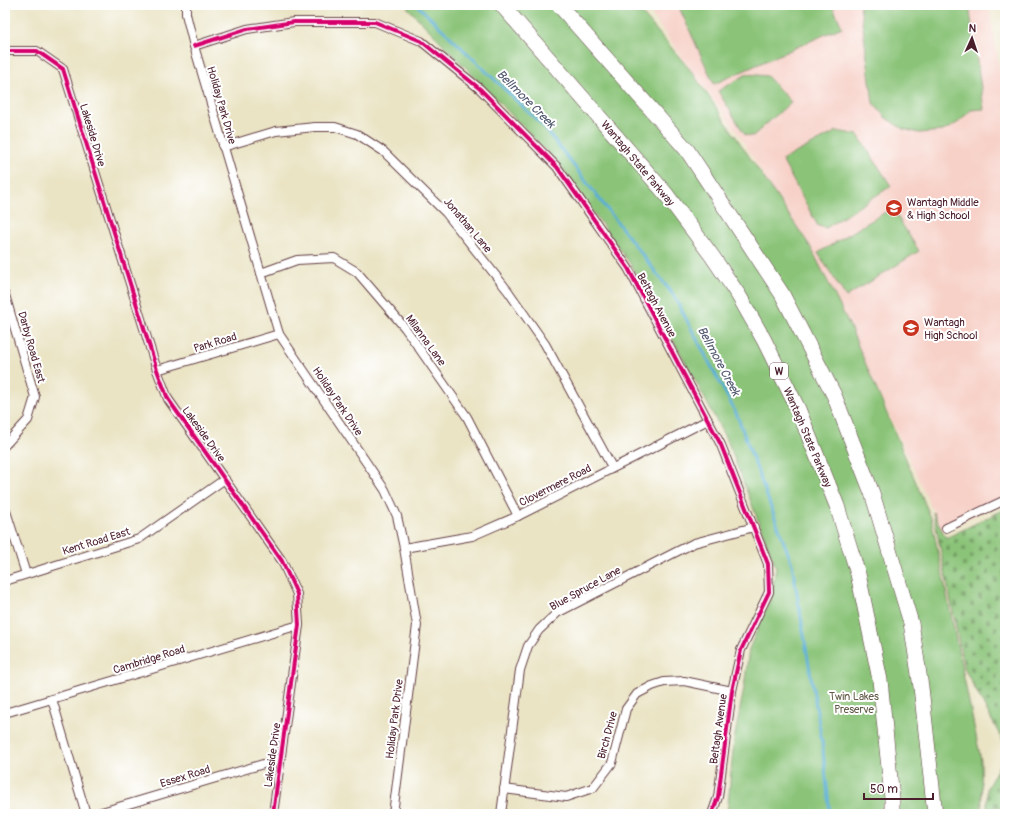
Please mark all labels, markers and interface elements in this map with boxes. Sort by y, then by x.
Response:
north arrow [952,18,992,58]
text: N [968,22,977,35]
street label: Holiday Park Drive [204,65,239,146]
water label: Bellmore Creek [493,67,559,132]
street label: Lakeside Drive [77,102,108,169]
street label: Wantagh State Parkway [598,118,677,209]
street label: Jonathan Lane [441,195,495,256]
place label: Wantagh Middle & High School [907,196,979,222]
school or university icon: Wantagh Middle & High School [884,198,904,218]
street label: Beltagh Avenue [634,271,679,340]
street label: Darby Road East [15,310,48,385]
street label: Milanna Lane [403,312,449,369]
place label: Wantagh High School [924,316,978,342]
school or university icon: Wantagh High School [901,318,921,338]
water label: Bellmore Creek [694,324,744,399]
street label: Park Road [192,330,238,355]
road number: W [770,363,788,379]
street label: Holiday Park Drive [310,364,366,439]
street label: Wantagh State Parkway [781,385,835,489]
street label: Lakeside Drive [179,404,228,465]
street label: Clovermere Road [517,462,593,509]
street label: Kent Road East [61,525,132,558]
street label: Blue Spruce Lane [547,563,624,613]
street label: Cambridge Road [112,642,187,677]
street label: Holiday Park Drive [383,678,406,760]
park label: Twin Lakes Preserve [829,690,879,716]
street label: Beltagh Avenue [707,693,730,765]
street label: Birch Drive [595,709,620,760]
street label: Lakeside Drive [262,721,284,788]
street label: Essex Road [159,763,212,790]
scale bar [864,775,933,801]
text: 50 m [870,782,898,797]

